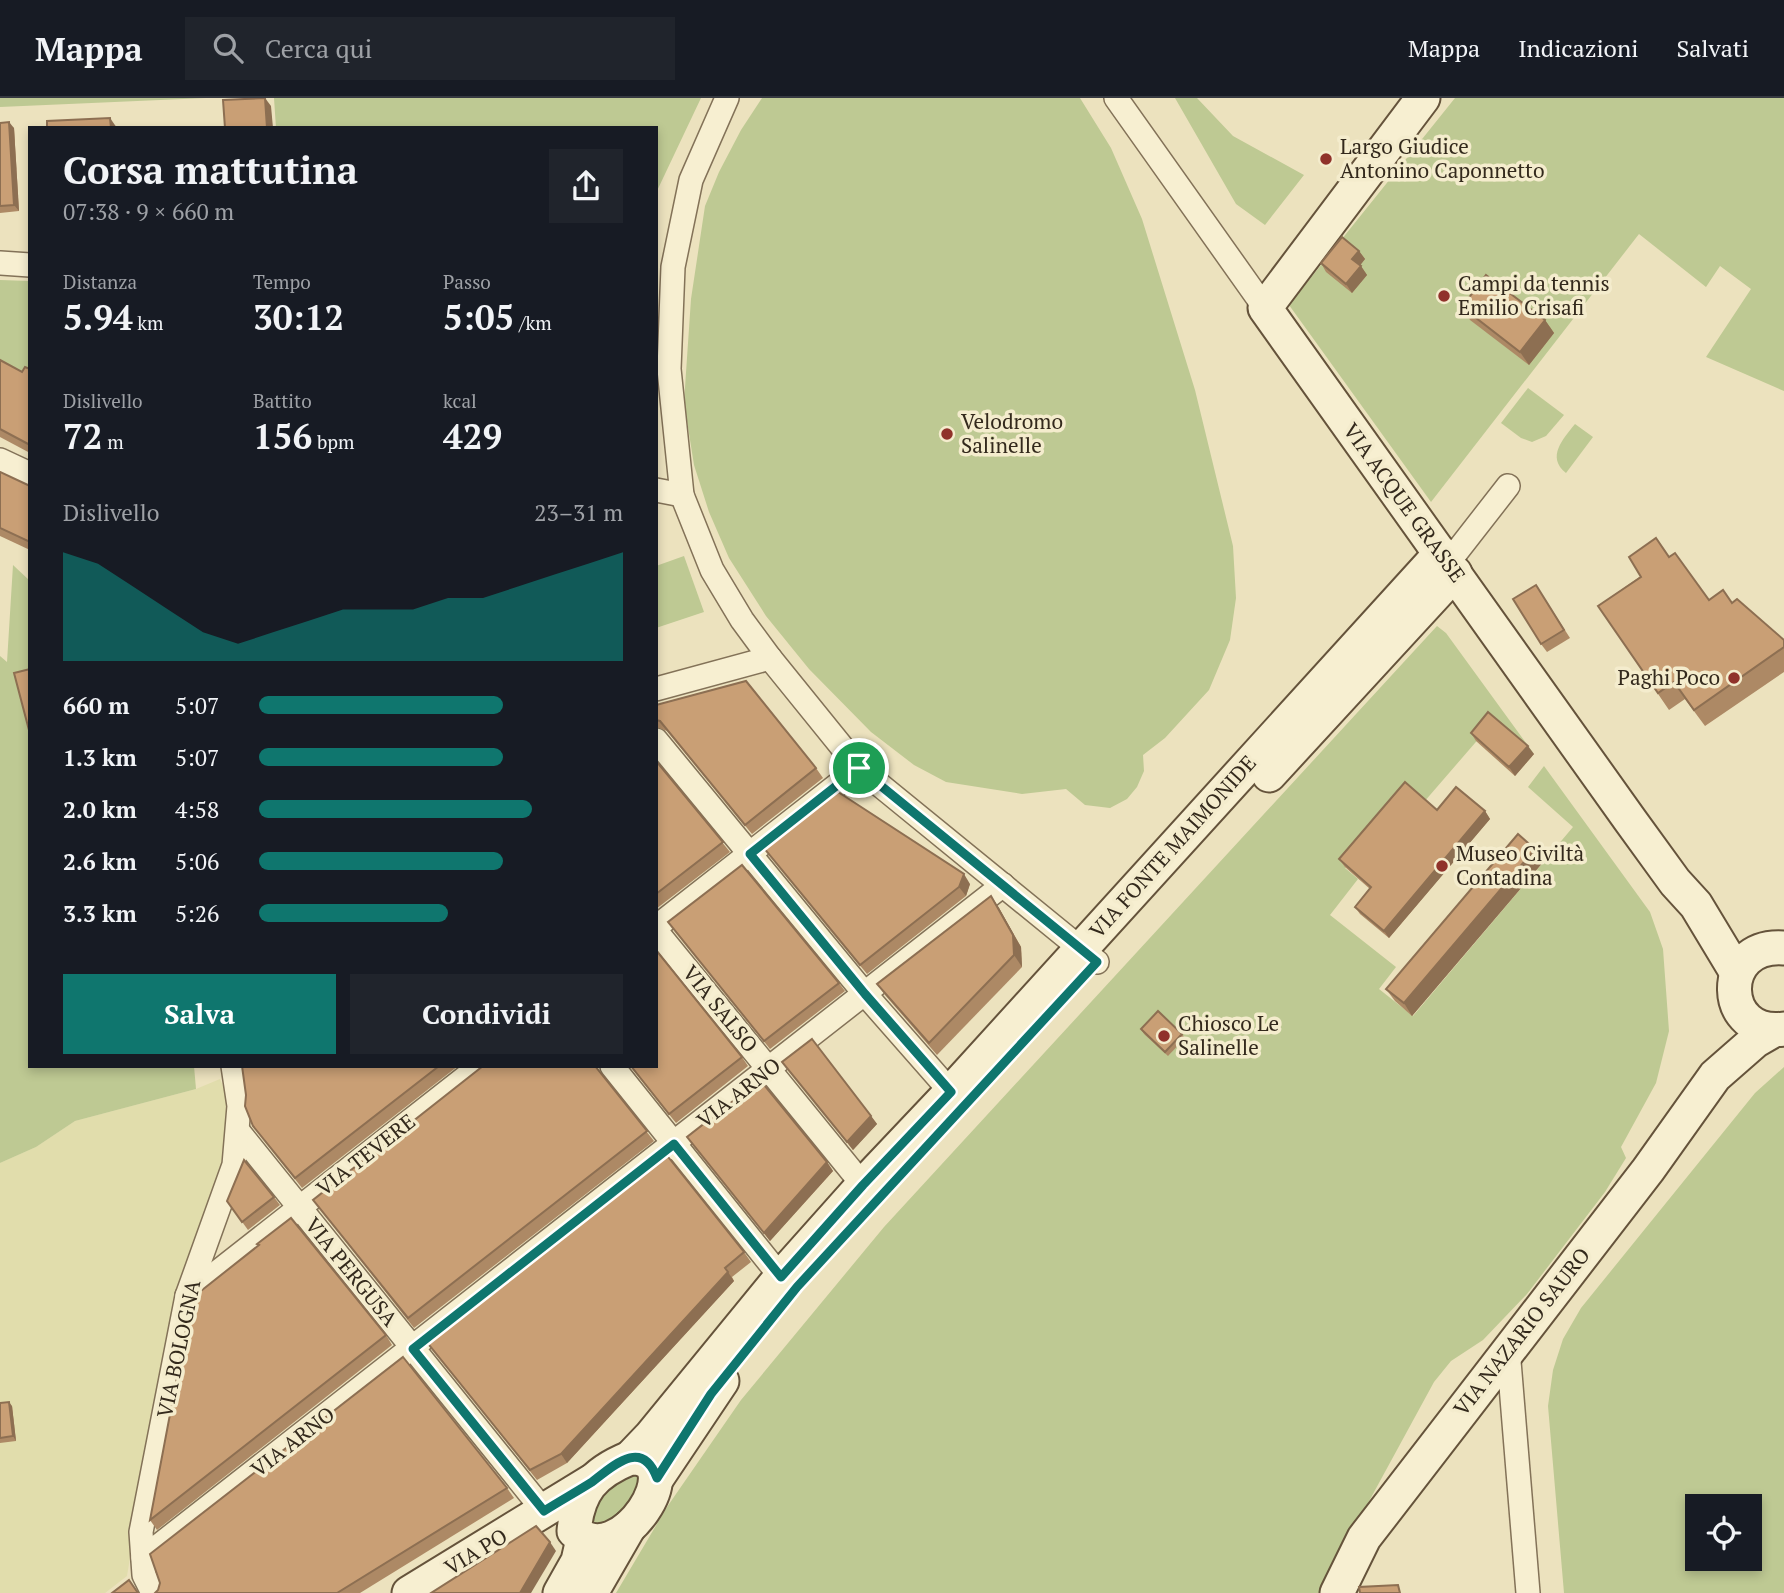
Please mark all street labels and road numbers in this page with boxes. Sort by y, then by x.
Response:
street label: VIA ACQUE GRASSE [1337,417,1472,588]
street label: VIA FONTE MAIMONIDE [1083,749,1262,944]
street label: VIA SALSO [677,959,765,1058]
street label: VIA ARNO [691,1051,786,1134]
street label: VIA TEVERE [310,1107,421,1202]
street label: VIA PERGUSA [299,1211,405,1332]
street label: VIA NAZARIO SAURO [1447,1242,1596,1421]
street label: VIA BOLOGNA [150,1277,206,1420]
street label: VIA ARNO [245,1400,340,1483]
street label: VIA PO [439,1521,512,1581]

